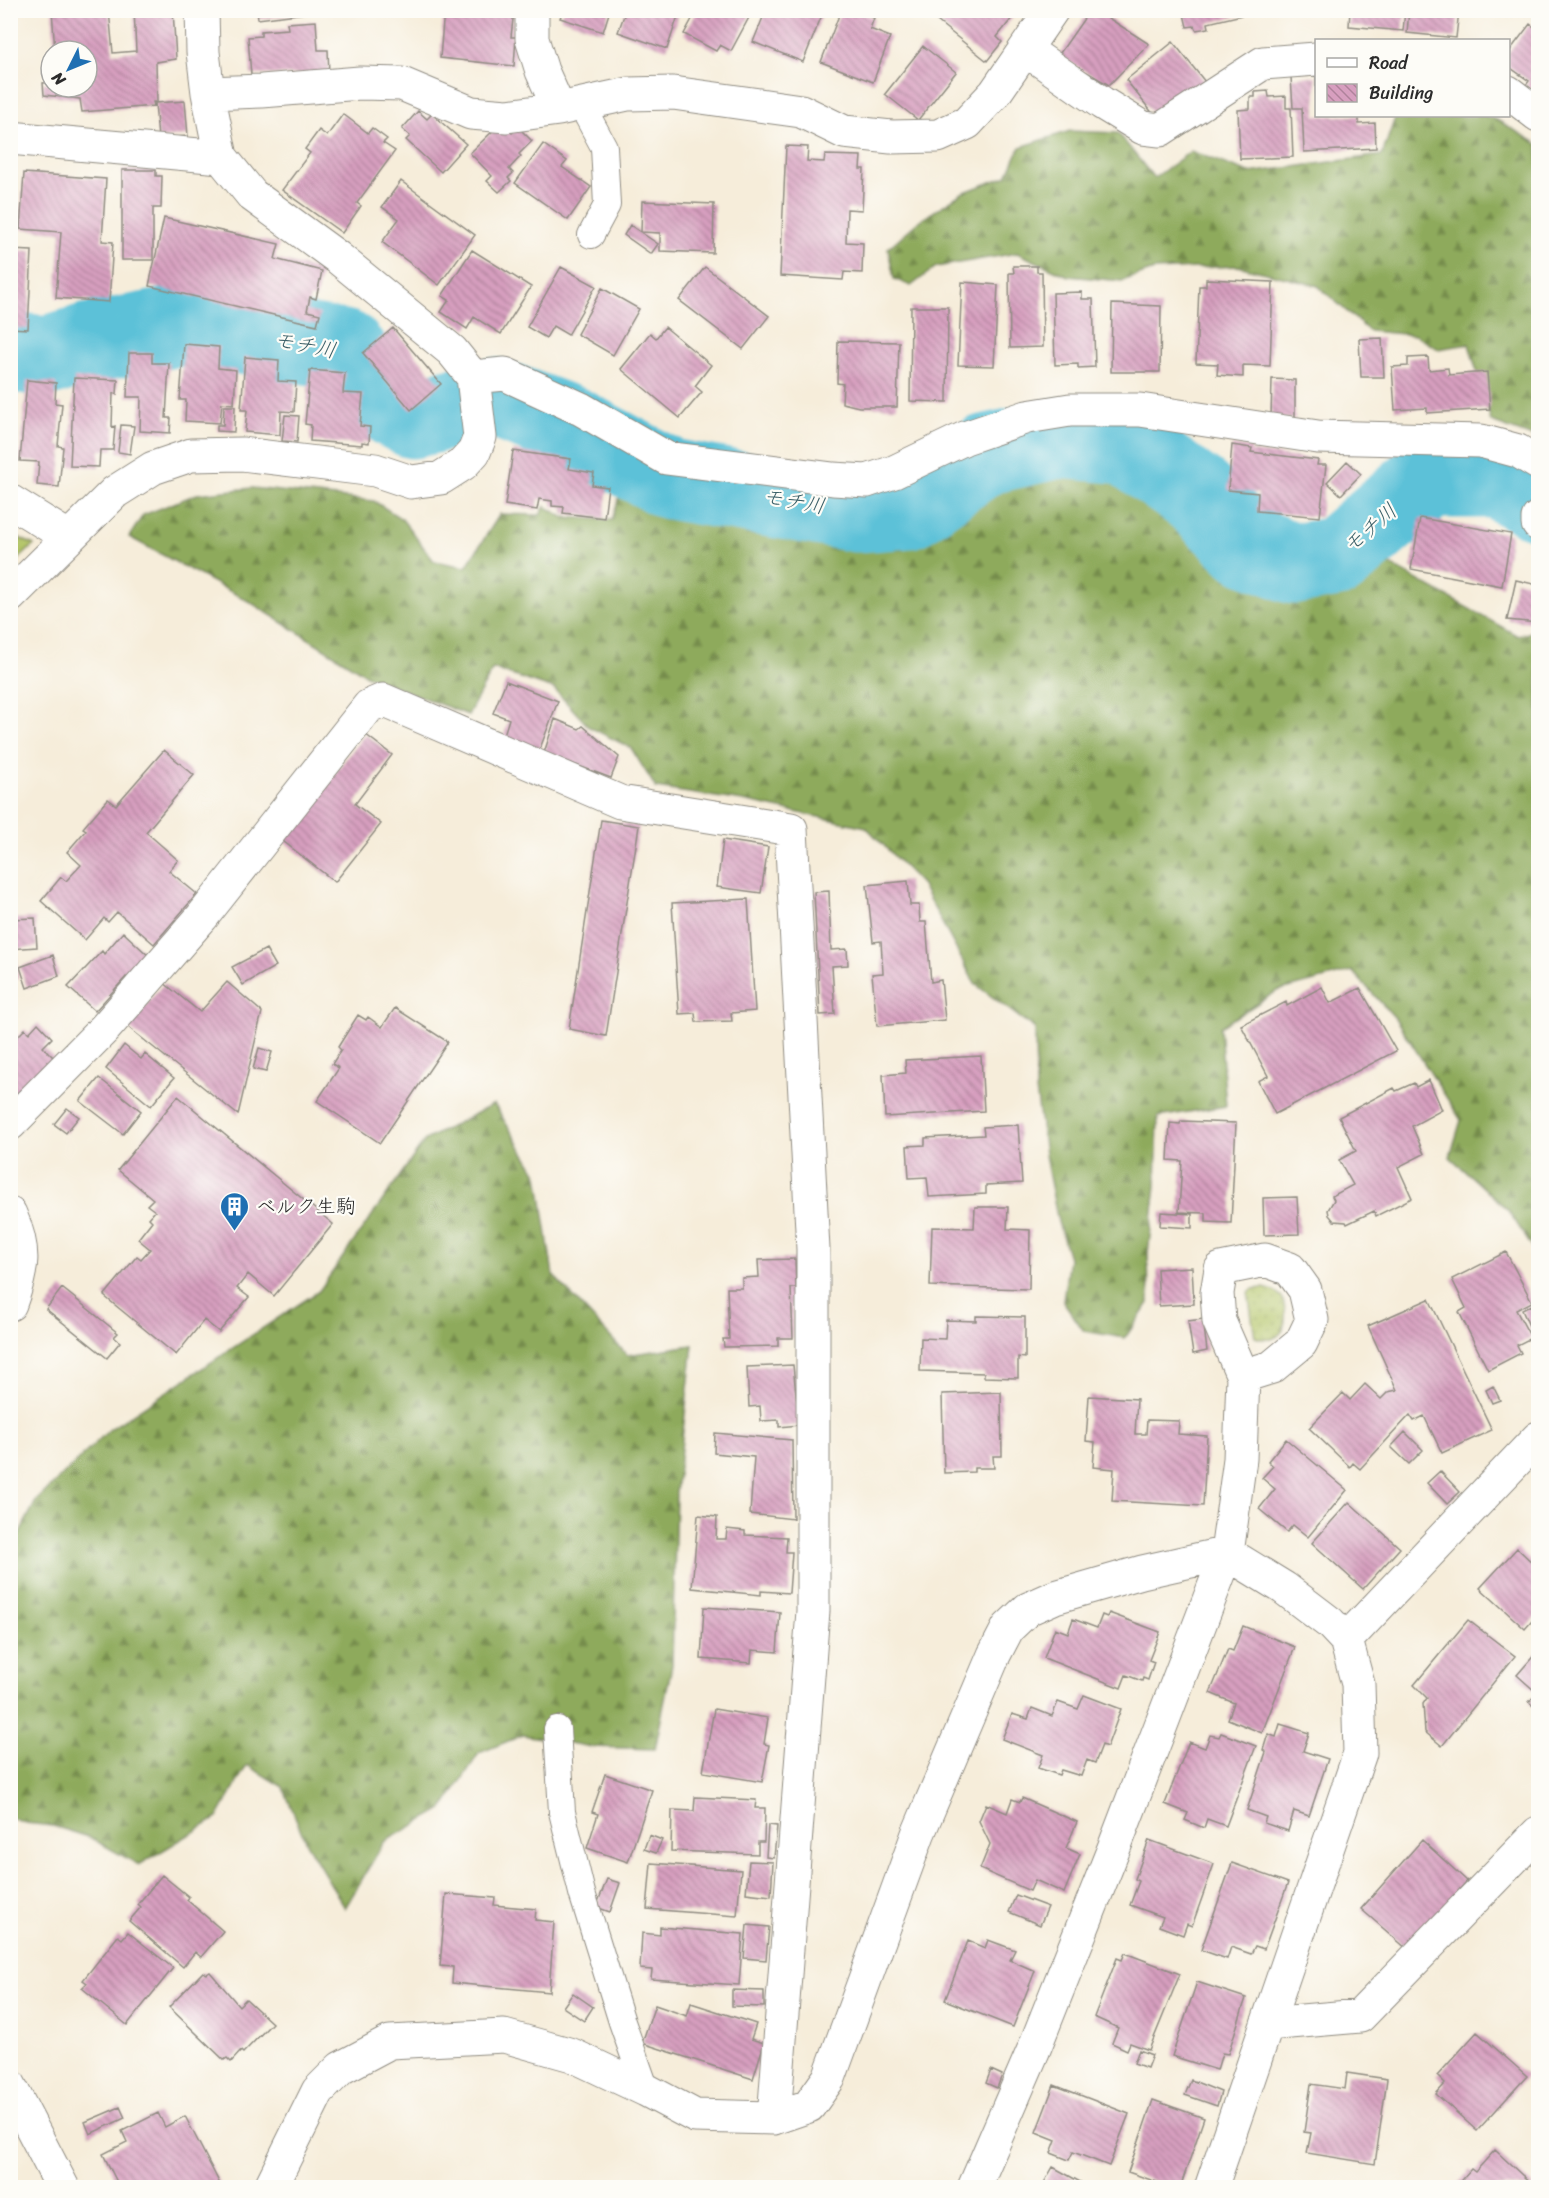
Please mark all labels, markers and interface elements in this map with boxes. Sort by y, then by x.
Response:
north arrow [39,39,99,99]
legend [1315,39,1510,117]
text: Road [1369,47,1409,79]
text: N [43,64,73,94]
text: Building [1369,77,1433,109]
water label: モチ川 [270,320,340,370]
water label: モチ川 [760,477,828,525]
water label: モチ川 [1334,493,1406,563]
place label: ベルク生駒 [256,1189,356,1224]
building icon: ベルク生駒 [219,1190,251,1232]

